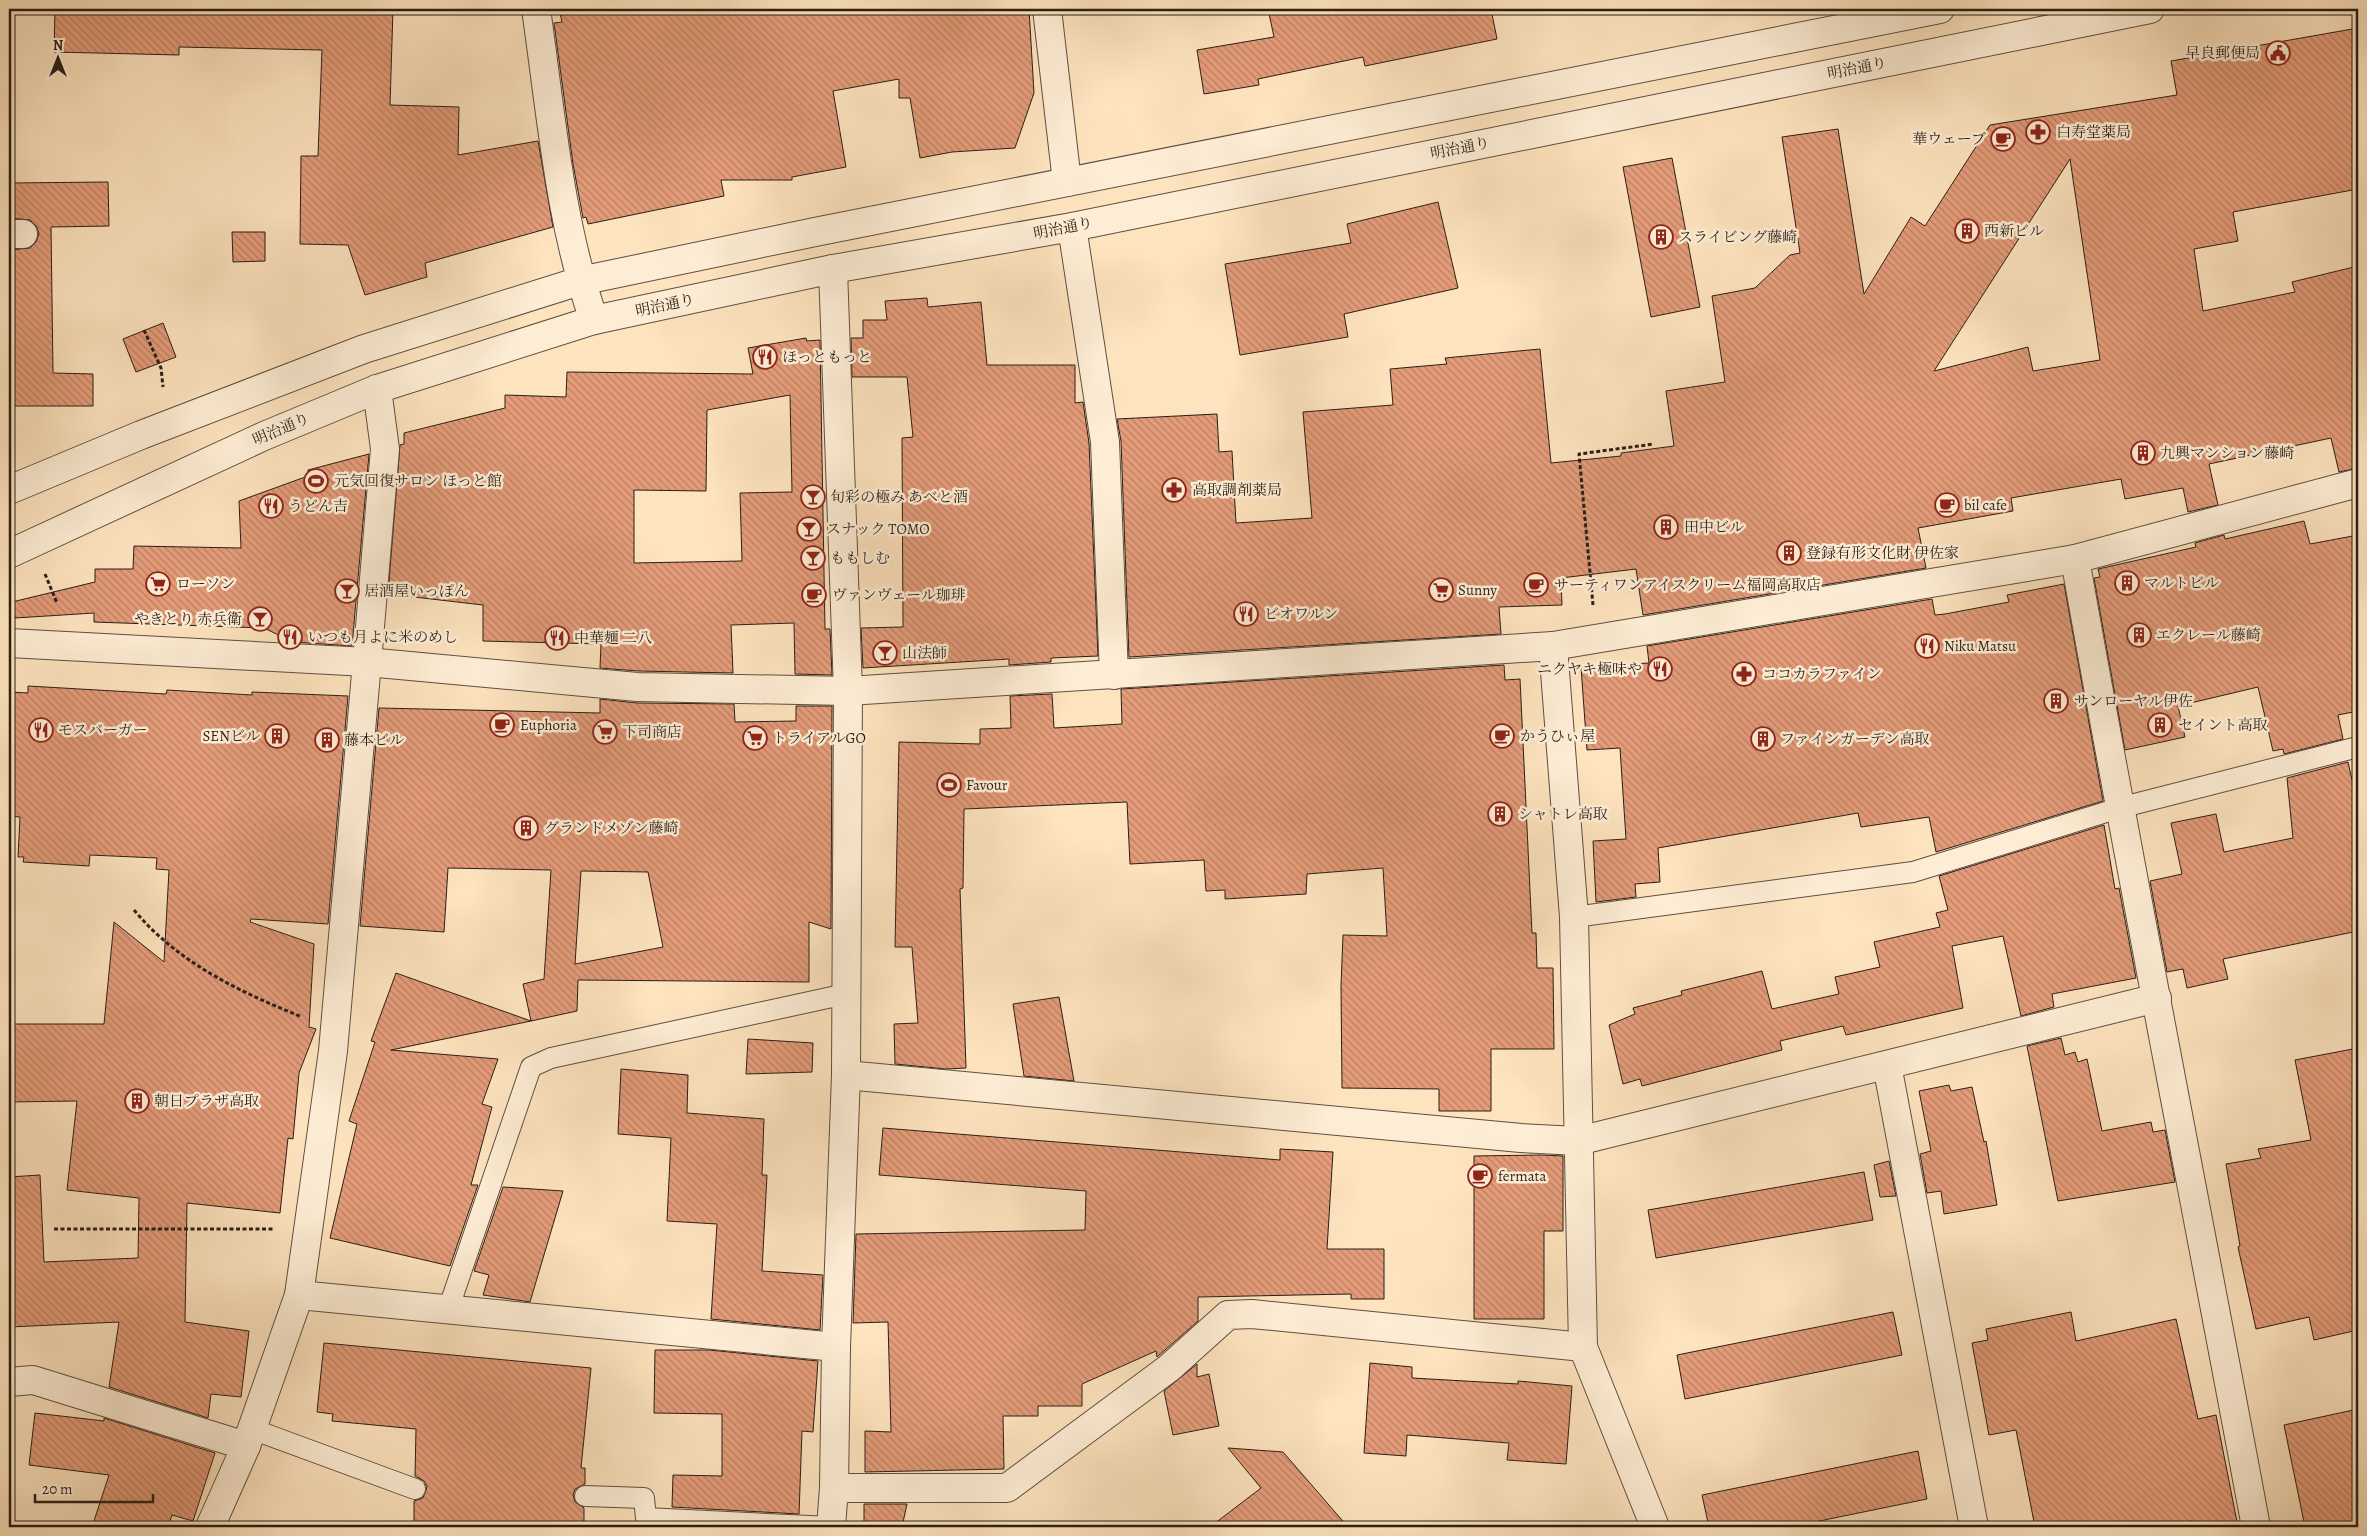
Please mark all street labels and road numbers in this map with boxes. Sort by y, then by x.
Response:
street label: 明治通り [1826,52,1888,84]
street label: 明治通り [1429,132,1491,164]
street label: 明治通り [1032,212,1094,244]
street label: 明治通り [634,289,696,321]
street label: 明治通り [249,408,313,450]

